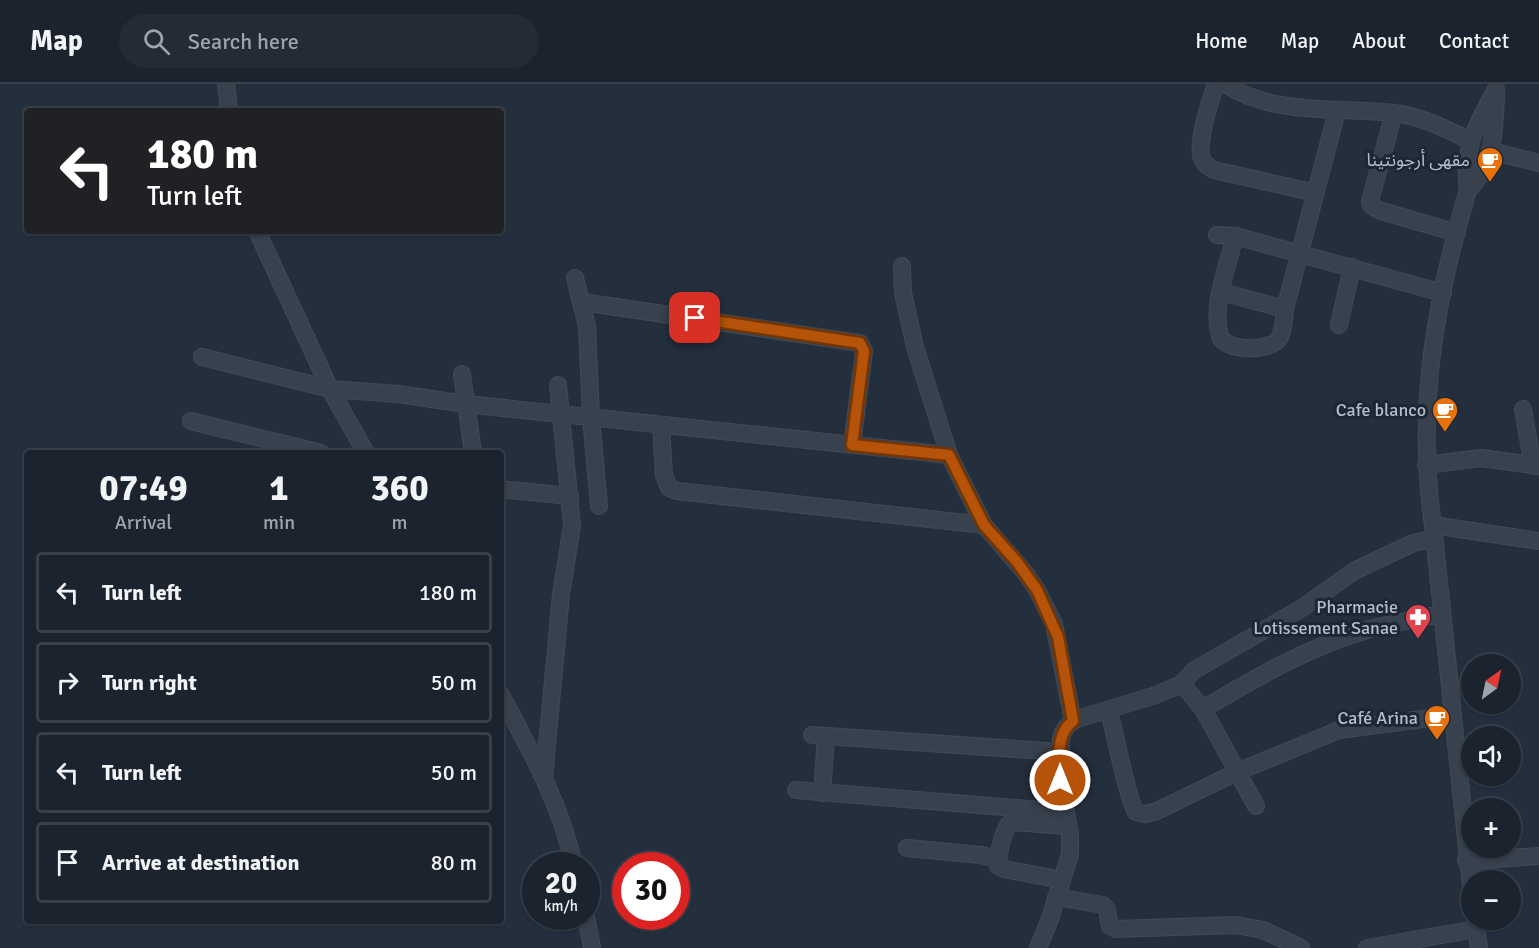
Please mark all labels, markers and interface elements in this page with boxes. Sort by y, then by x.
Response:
search box [119,14,539,68]
text: Map [30,24,83,58]
icon: search [140,25,173,58]
text: Search here [188,28,299,55]
text: Home [1195,28,1248,54]
text: Map [1281,28,1319,54]
text: About [1352,28,1406,54]
text: Contact [1439,28,1509,54]
text: 180 m [147,129,258,180]
icon: left [48,132,126,210]
cafe icon: مقهى أرجونتينا [1475,145,1505,183]
place label: مقهى أرجونتينا [1366,149,1470,171]
text: Turn left [147,180,242,213]
pin [669,292,720,343]
icon: arrive [678,301,711,334]
cafe icon: Cafe blanco [1430,395,1460,433]
place label: Cafe blanco [1336,399,1426,421]
text: 07:49 [99,466,188,511]
text: 1 [269,466,289,511]
text: 360 [370,466,429,511]
text: Arrival [115,510,172,535]
text: min [263,510,295,535]
text: m [392,510,408,535]
icon: left [51,576,84,609]
text: Turn left [102,579,182,606]
text: 180 m [419,579,477,606]
place label: Pharmacie Lotissement Sanae [1253,596,1398,639]
pharmacy icon: Pharmacie Lotissement Sanae [1403,602,1433,640]
north arrow [1461,654,1521,714]
map controls [1461,654,1521,930]
icon: right [51,666,84,699]
text: Turn right [102,669,197,696]
text: 50 m [431,669,477,696]
cafe icon: Café Arina [1422,703,1452,741]
place label: Café Arina [1338,707,1418,729]
button: sound [1461,726,1521,786]
position arrow [1028,748,1092,812]
icon: left [51,756,84,789]
text: Turn left [102,759,182,786]
text: 50 m [431,759,477,786]
button: + [1461,798,1521,858]
icon: arrive [51,846,84,879]
text: Arrive at destination [102,849,299,876]
text: 80 m [431,849,477,876]
speed limit sign: 30 [612,852,690,930]
text: 20 [545,865,577,902]
button: − [1461,870,1521,930]
text: km/h [544,897,578,915]

